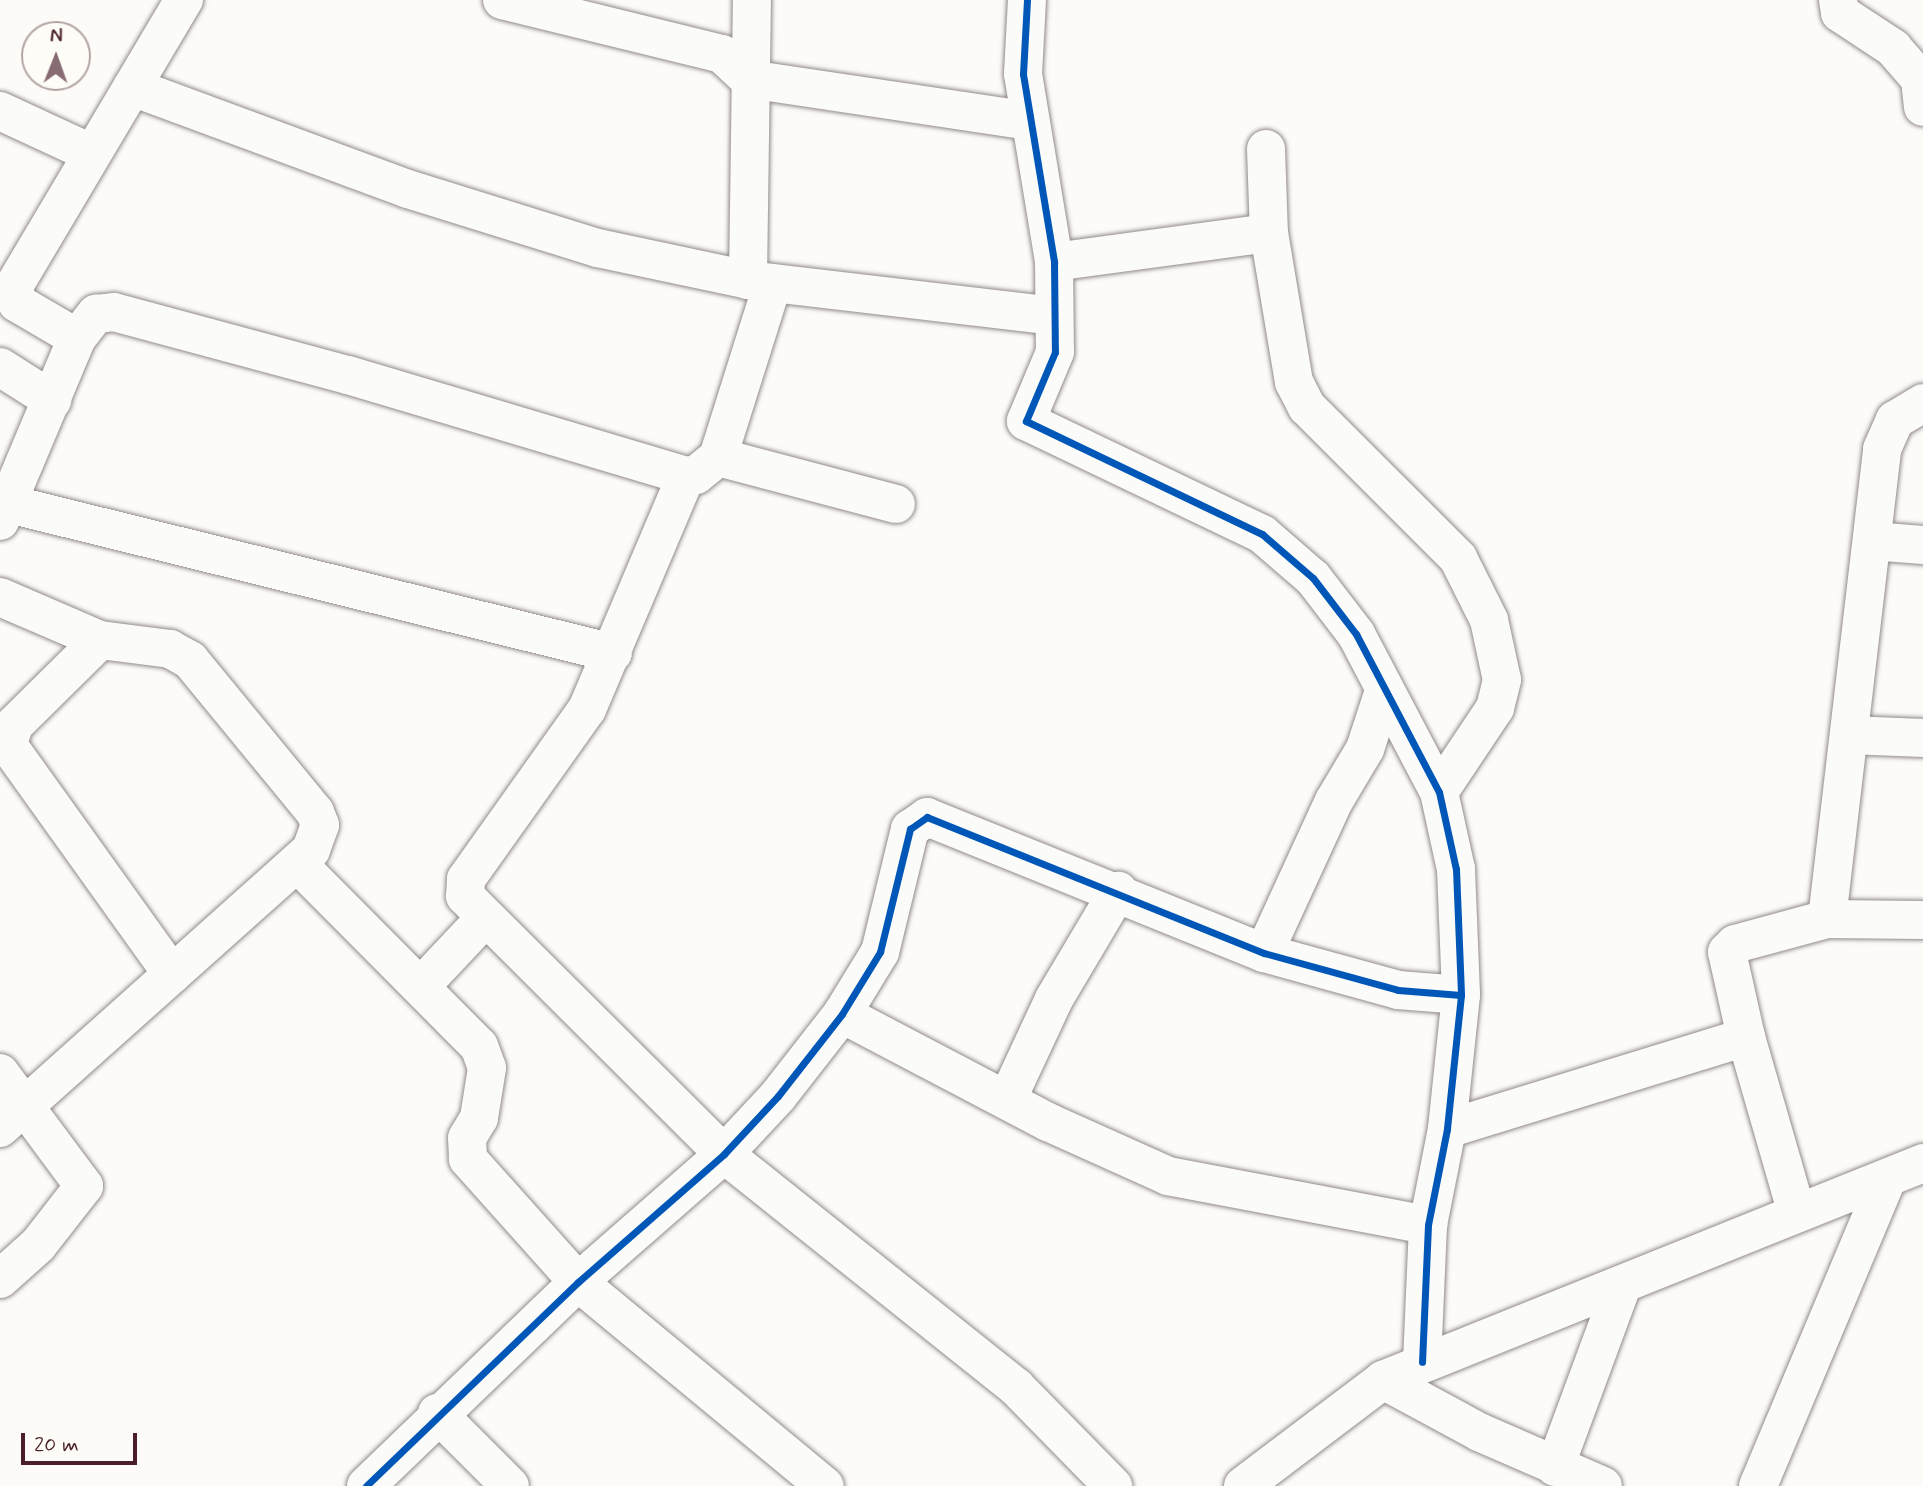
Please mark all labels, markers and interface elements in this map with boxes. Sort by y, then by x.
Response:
north arrow [21,21,91,91]
text: N [50,24,63,49]
scale bar [24,1420,140,1464]
text: 20 m [34,1431,79,1459]

